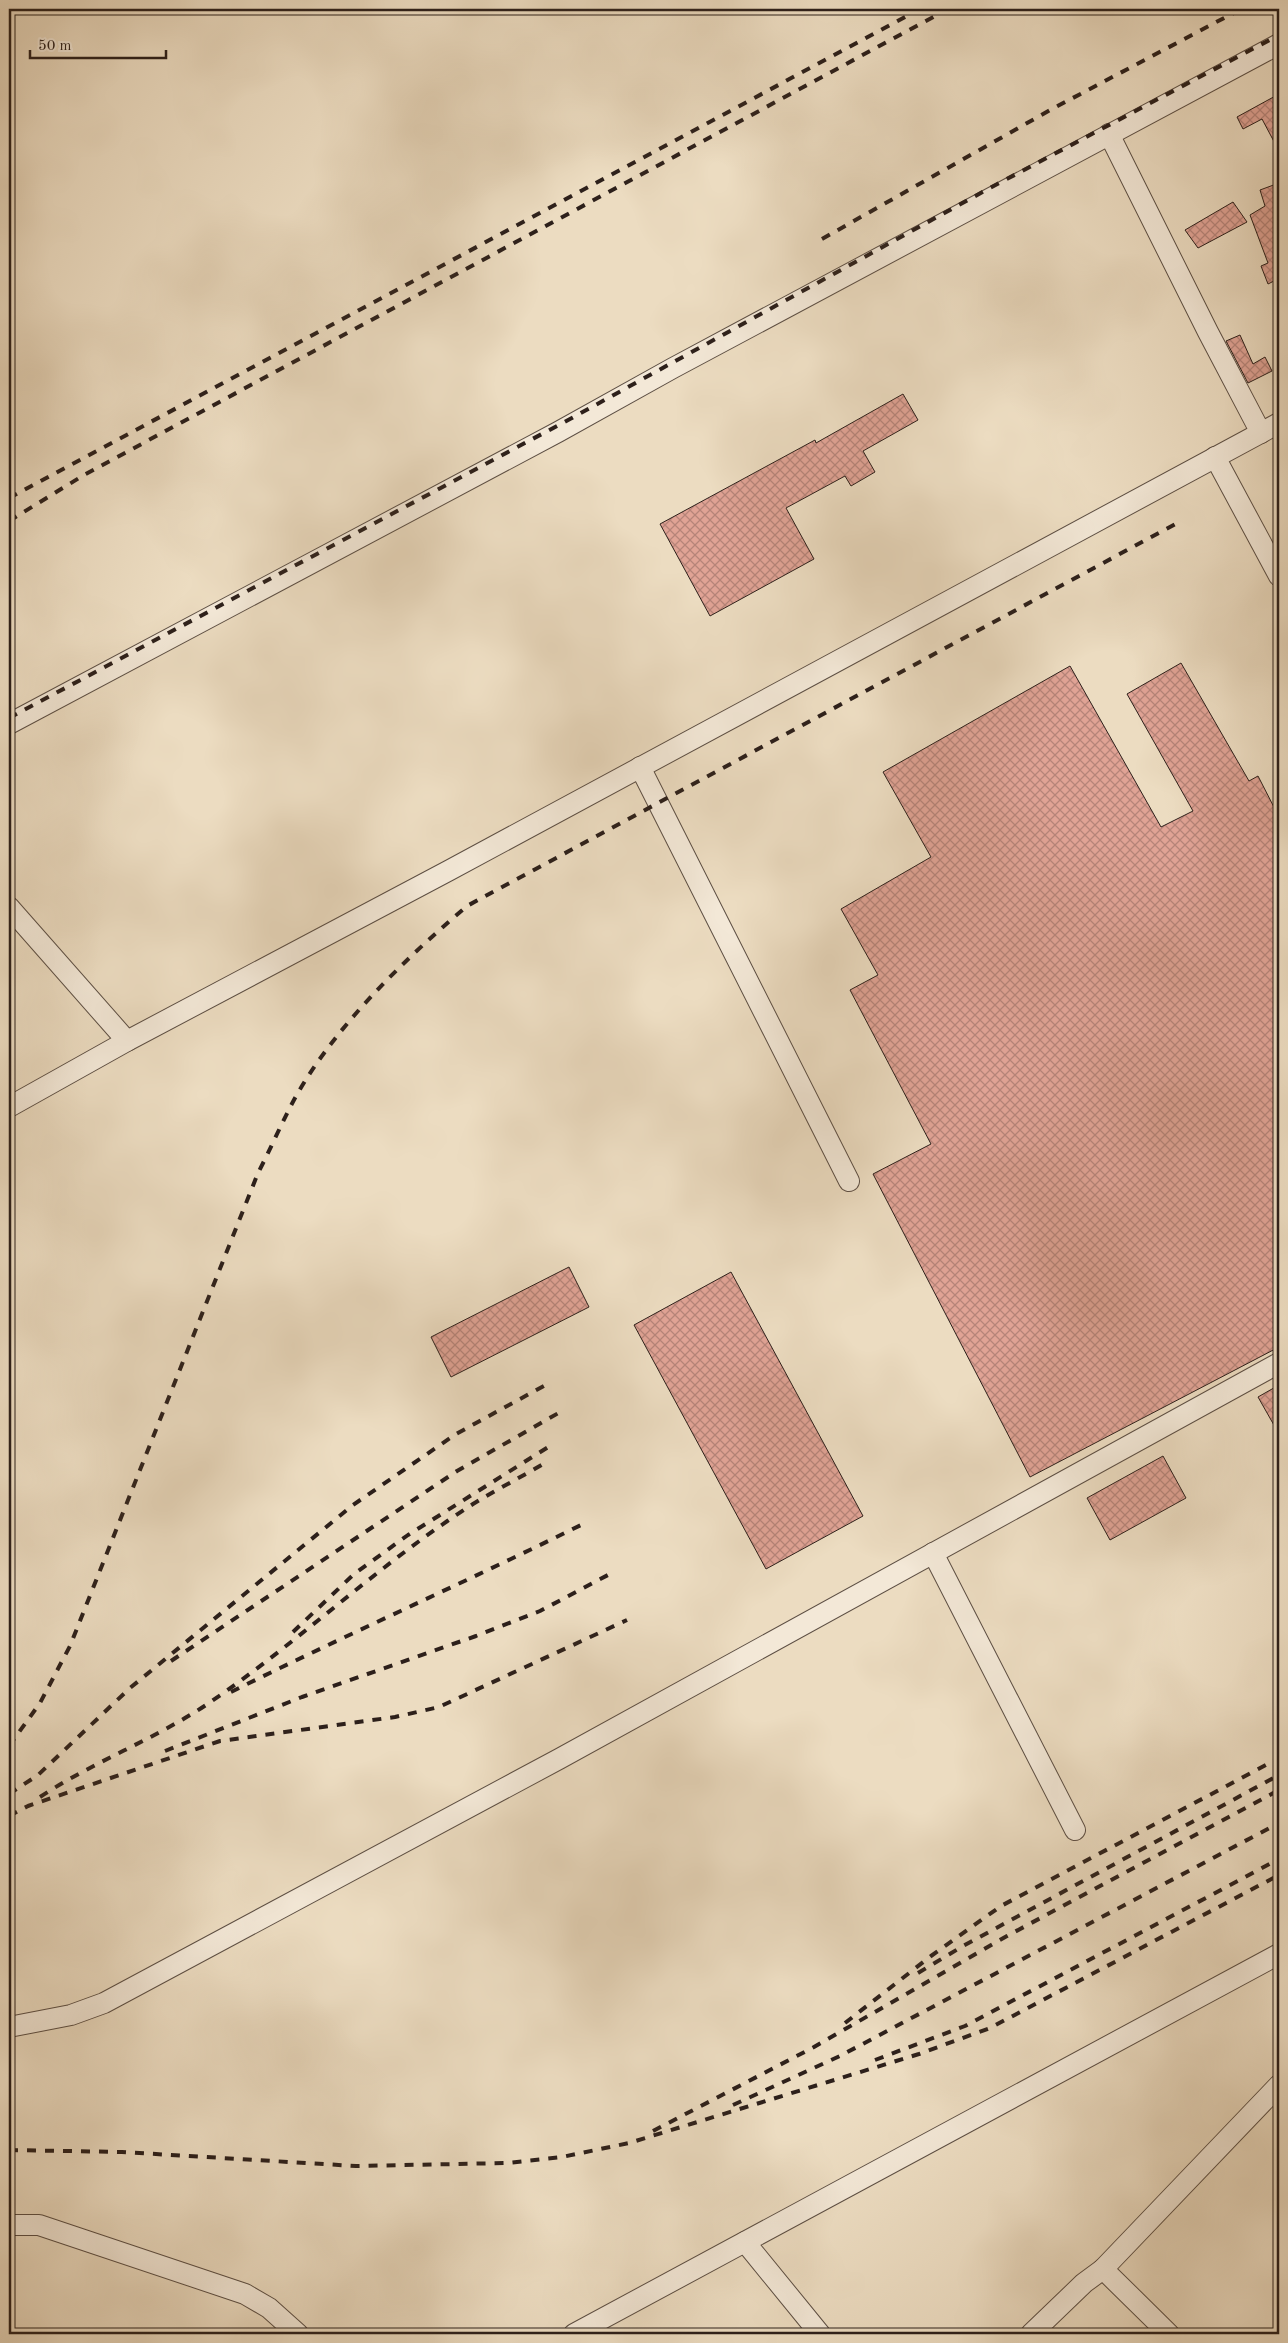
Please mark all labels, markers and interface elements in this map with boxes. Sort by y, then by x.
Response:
scale bar [30,28,166,60]
text: 50 m [38,39,72,54]

